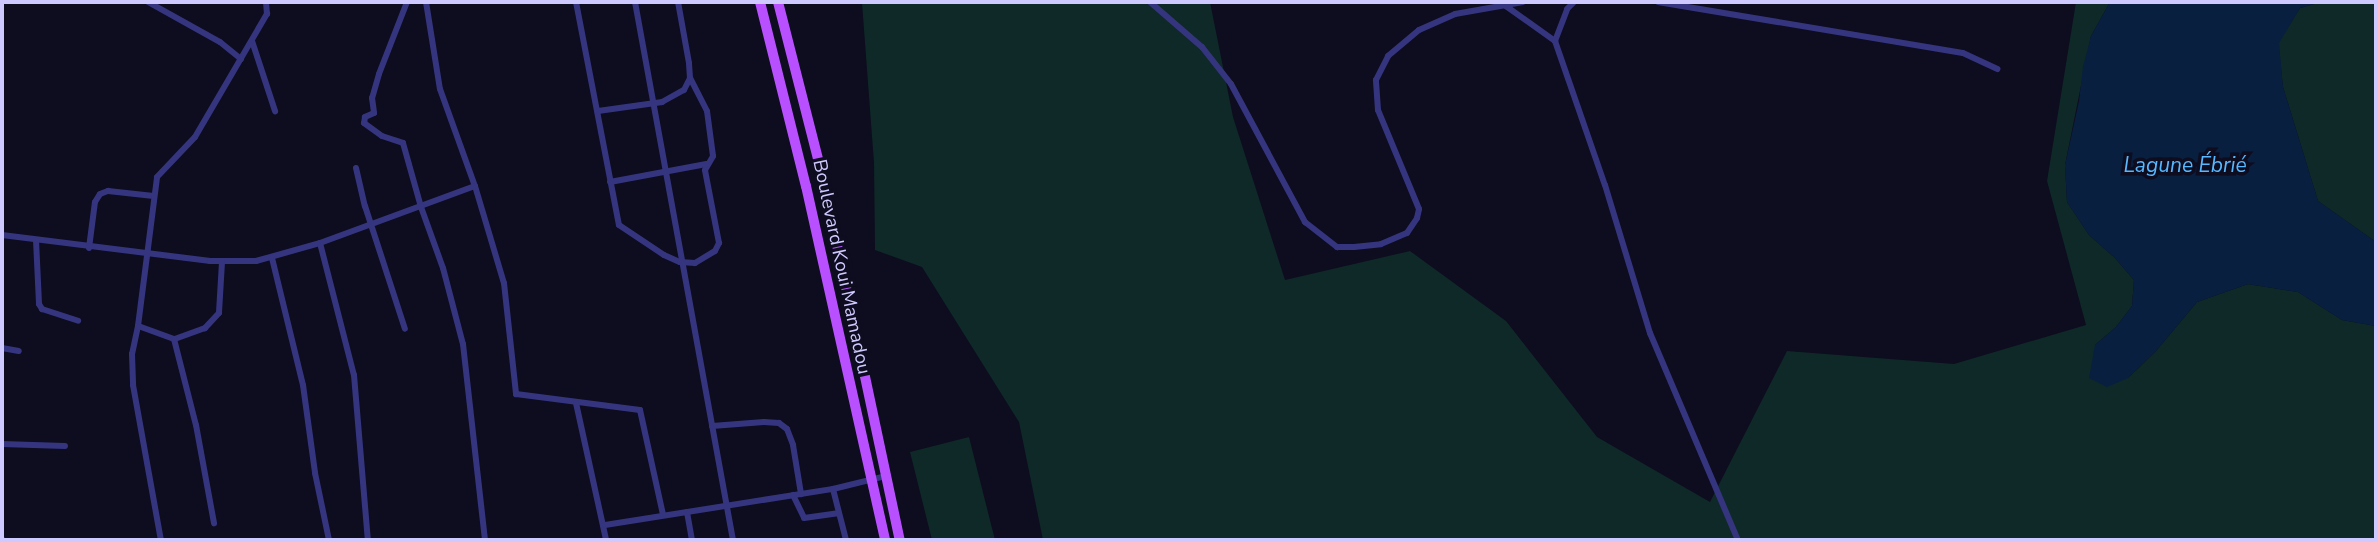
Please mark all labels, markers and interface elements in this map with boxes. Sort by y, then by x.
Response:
water label: Lagune Ébrié [2123,152,2247,178]
street label: Boulevard Koui Mamadou [807,158,875,376]

